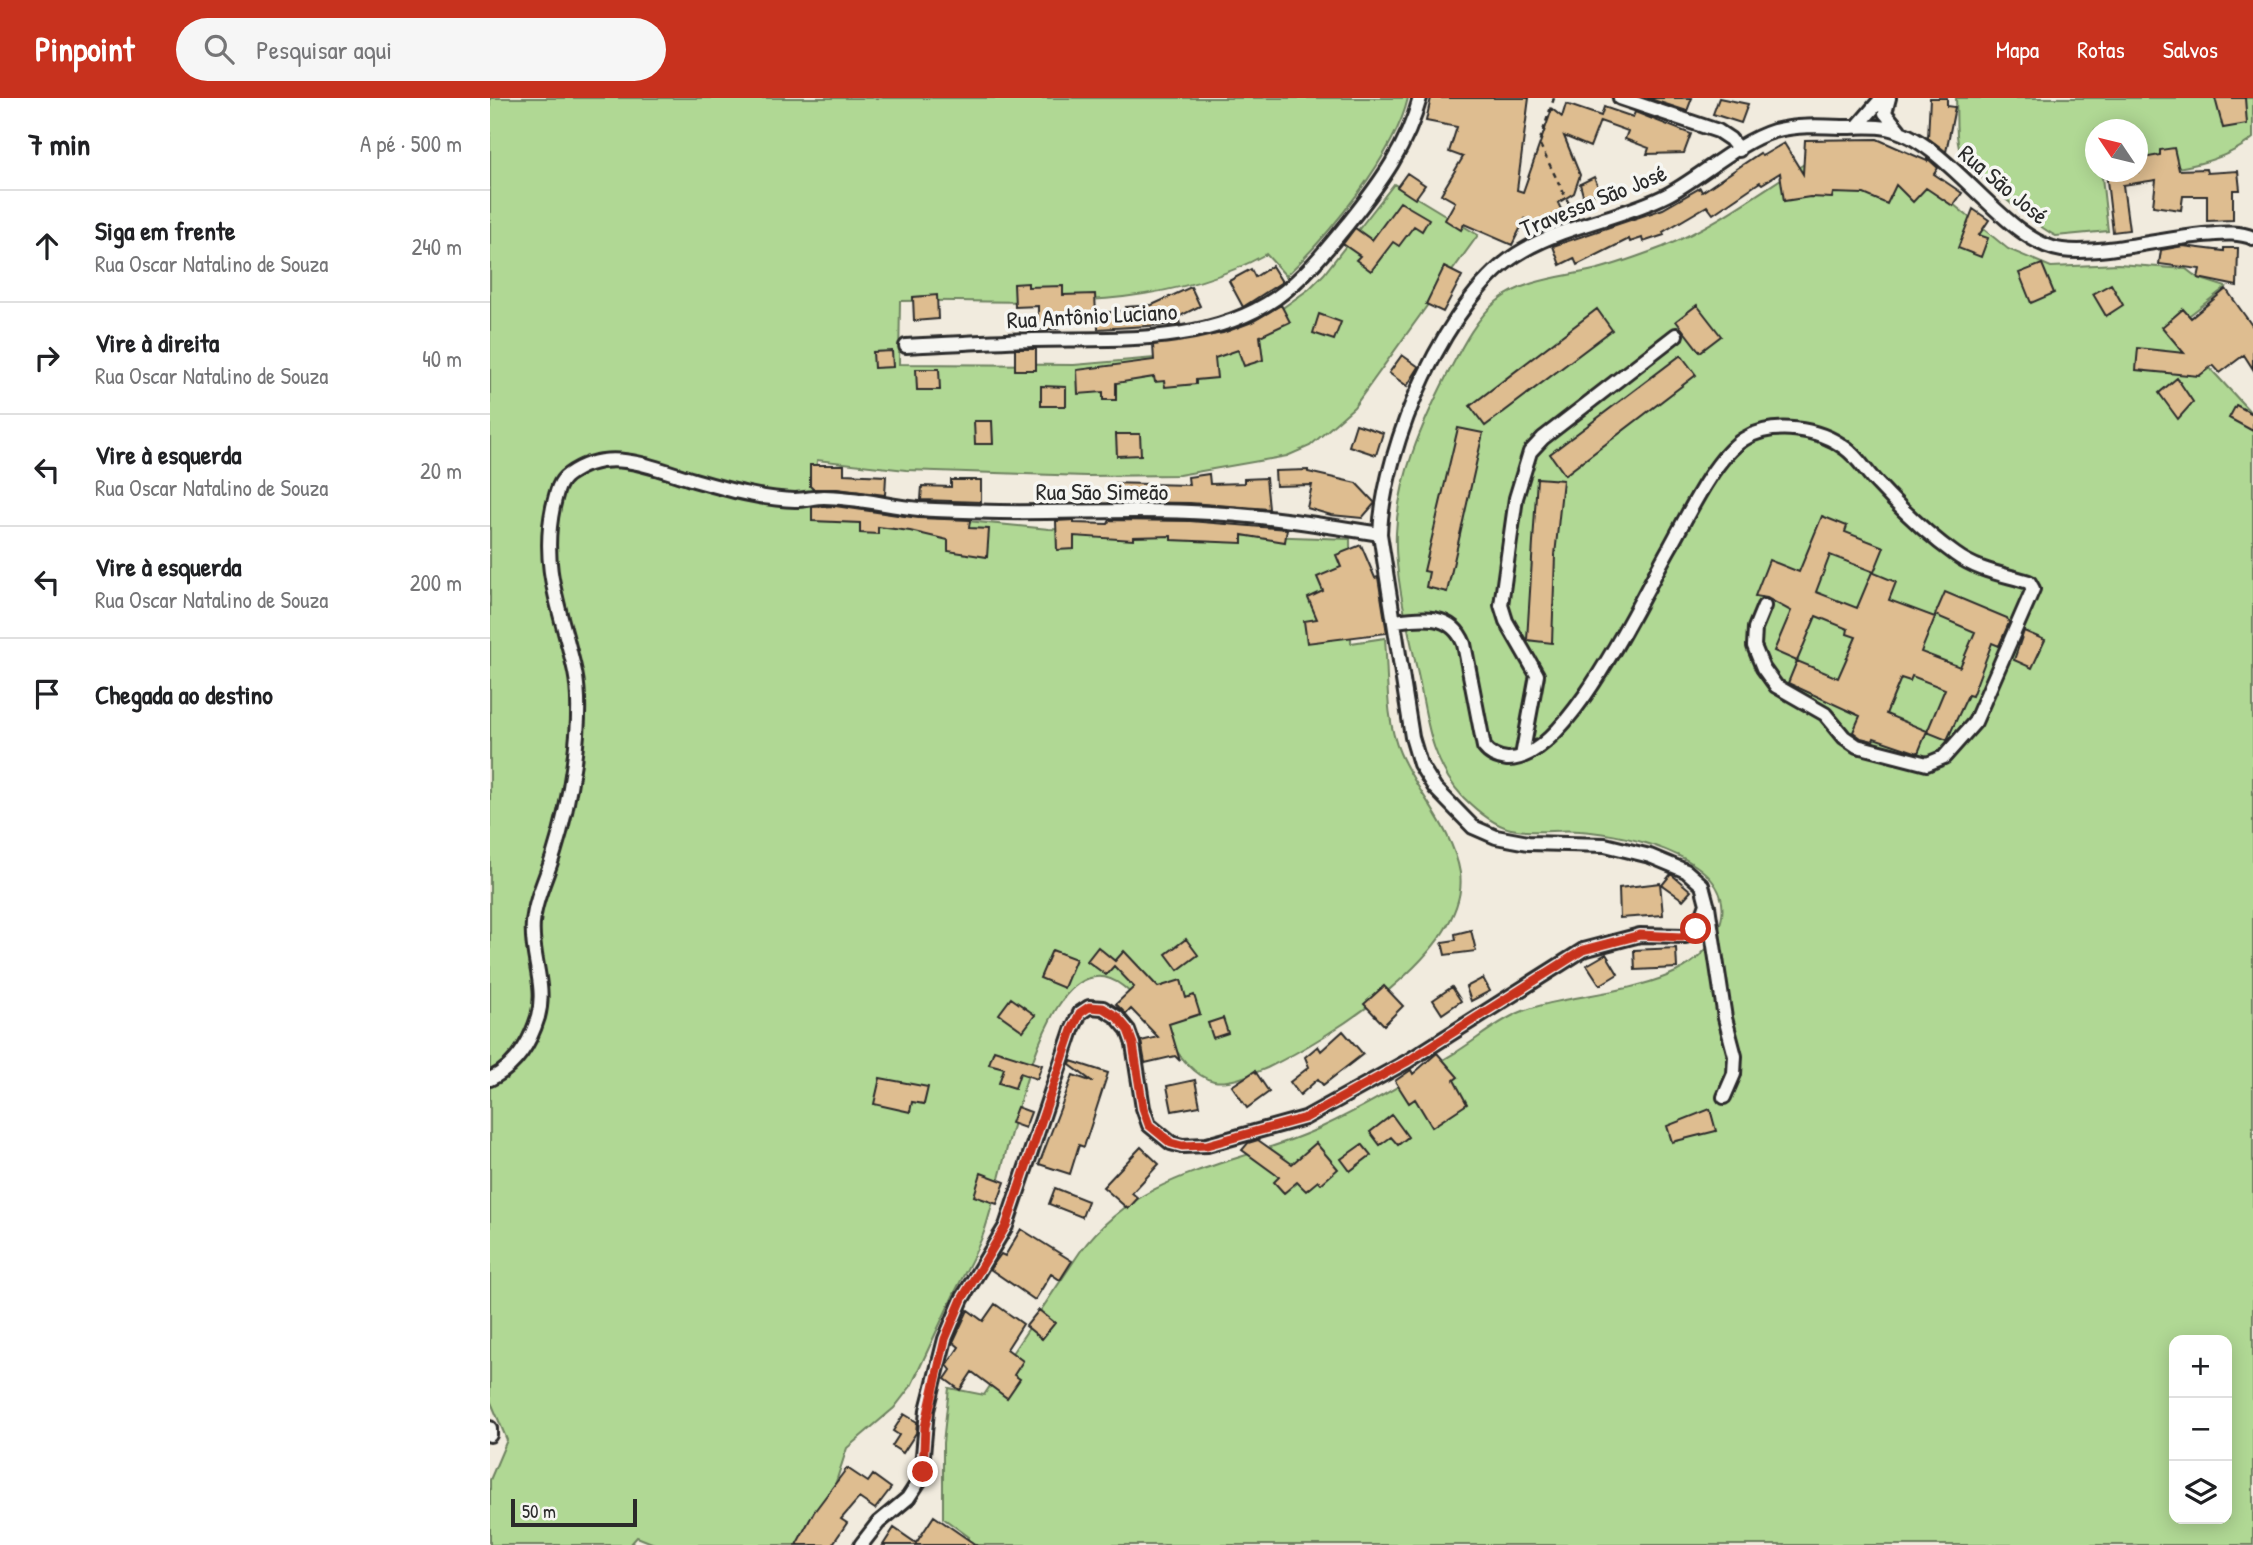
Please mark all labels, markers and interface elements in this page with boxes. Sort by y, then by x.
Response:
search box [176,18,666,81]
text: Pinpoint [35,27,134,71]
icon: search [200,30,238,68]
text: Pesquisar aqui [256,32,392,67]
text: Mapa [1996,33,2039,65]
text: Rotas [2077,33,2125,65]
text: Salvos [2163,33,2218,65]
north arrow [2085,119,2148,182]
text: 7 min [28,124,90,164]
text: A pé · 500 m [360,128,462,159]
street label: Rua São José [1952,137,2056,231]
street label: Travessa São José [1515,156,1671,244]
text: Siga em frente [95,213,235,248]
icon: ahead [28,227,66,265]
text: 240 m [411,231,462,262]
text: Rua Oscar Natalino de Souza [95,248,328,279]
street label: Rua Antônio Luciano [1006,295,1178,335]
text: Vire à direita [95,325,219,360]
icon: right [28,339,66,377]
text: 40 m [422,343,462,374]
text: Rua Oscar Natalino de Souza [95,360,328,391]
text: Vire à esquerda [95,437,241,472]
icon: left [28,451,66,489]
text: 20 m [420,455,462,486]
text: Rua Oscar Natalino de Souza [95,472,328,503]
street label: Rua São Simeão [1036,475,1169,507]
text: Vire à esquerda [95,549,241,584]
icon: left [28,563,66,601]
text: 200 m [410,567,462,598]
text: Rua Oscar Natalino de Souza [95,584,328,615]
icon: arrive [28,675,66,713]
text: Chegada ao destino [95,677,273,712]
route start [1680,913,1711,944]
map controls [2169,1335,2232,1524]
button: + [2169,1335,2232,1398]
button: − [2169,1398,2232,1461]
route end [907,1456,938,1487]
button: layers [2169,1461,2232,1524]
scale bar [511,1496,637,1528]
text: 50 m [522,1498,556,1524]

